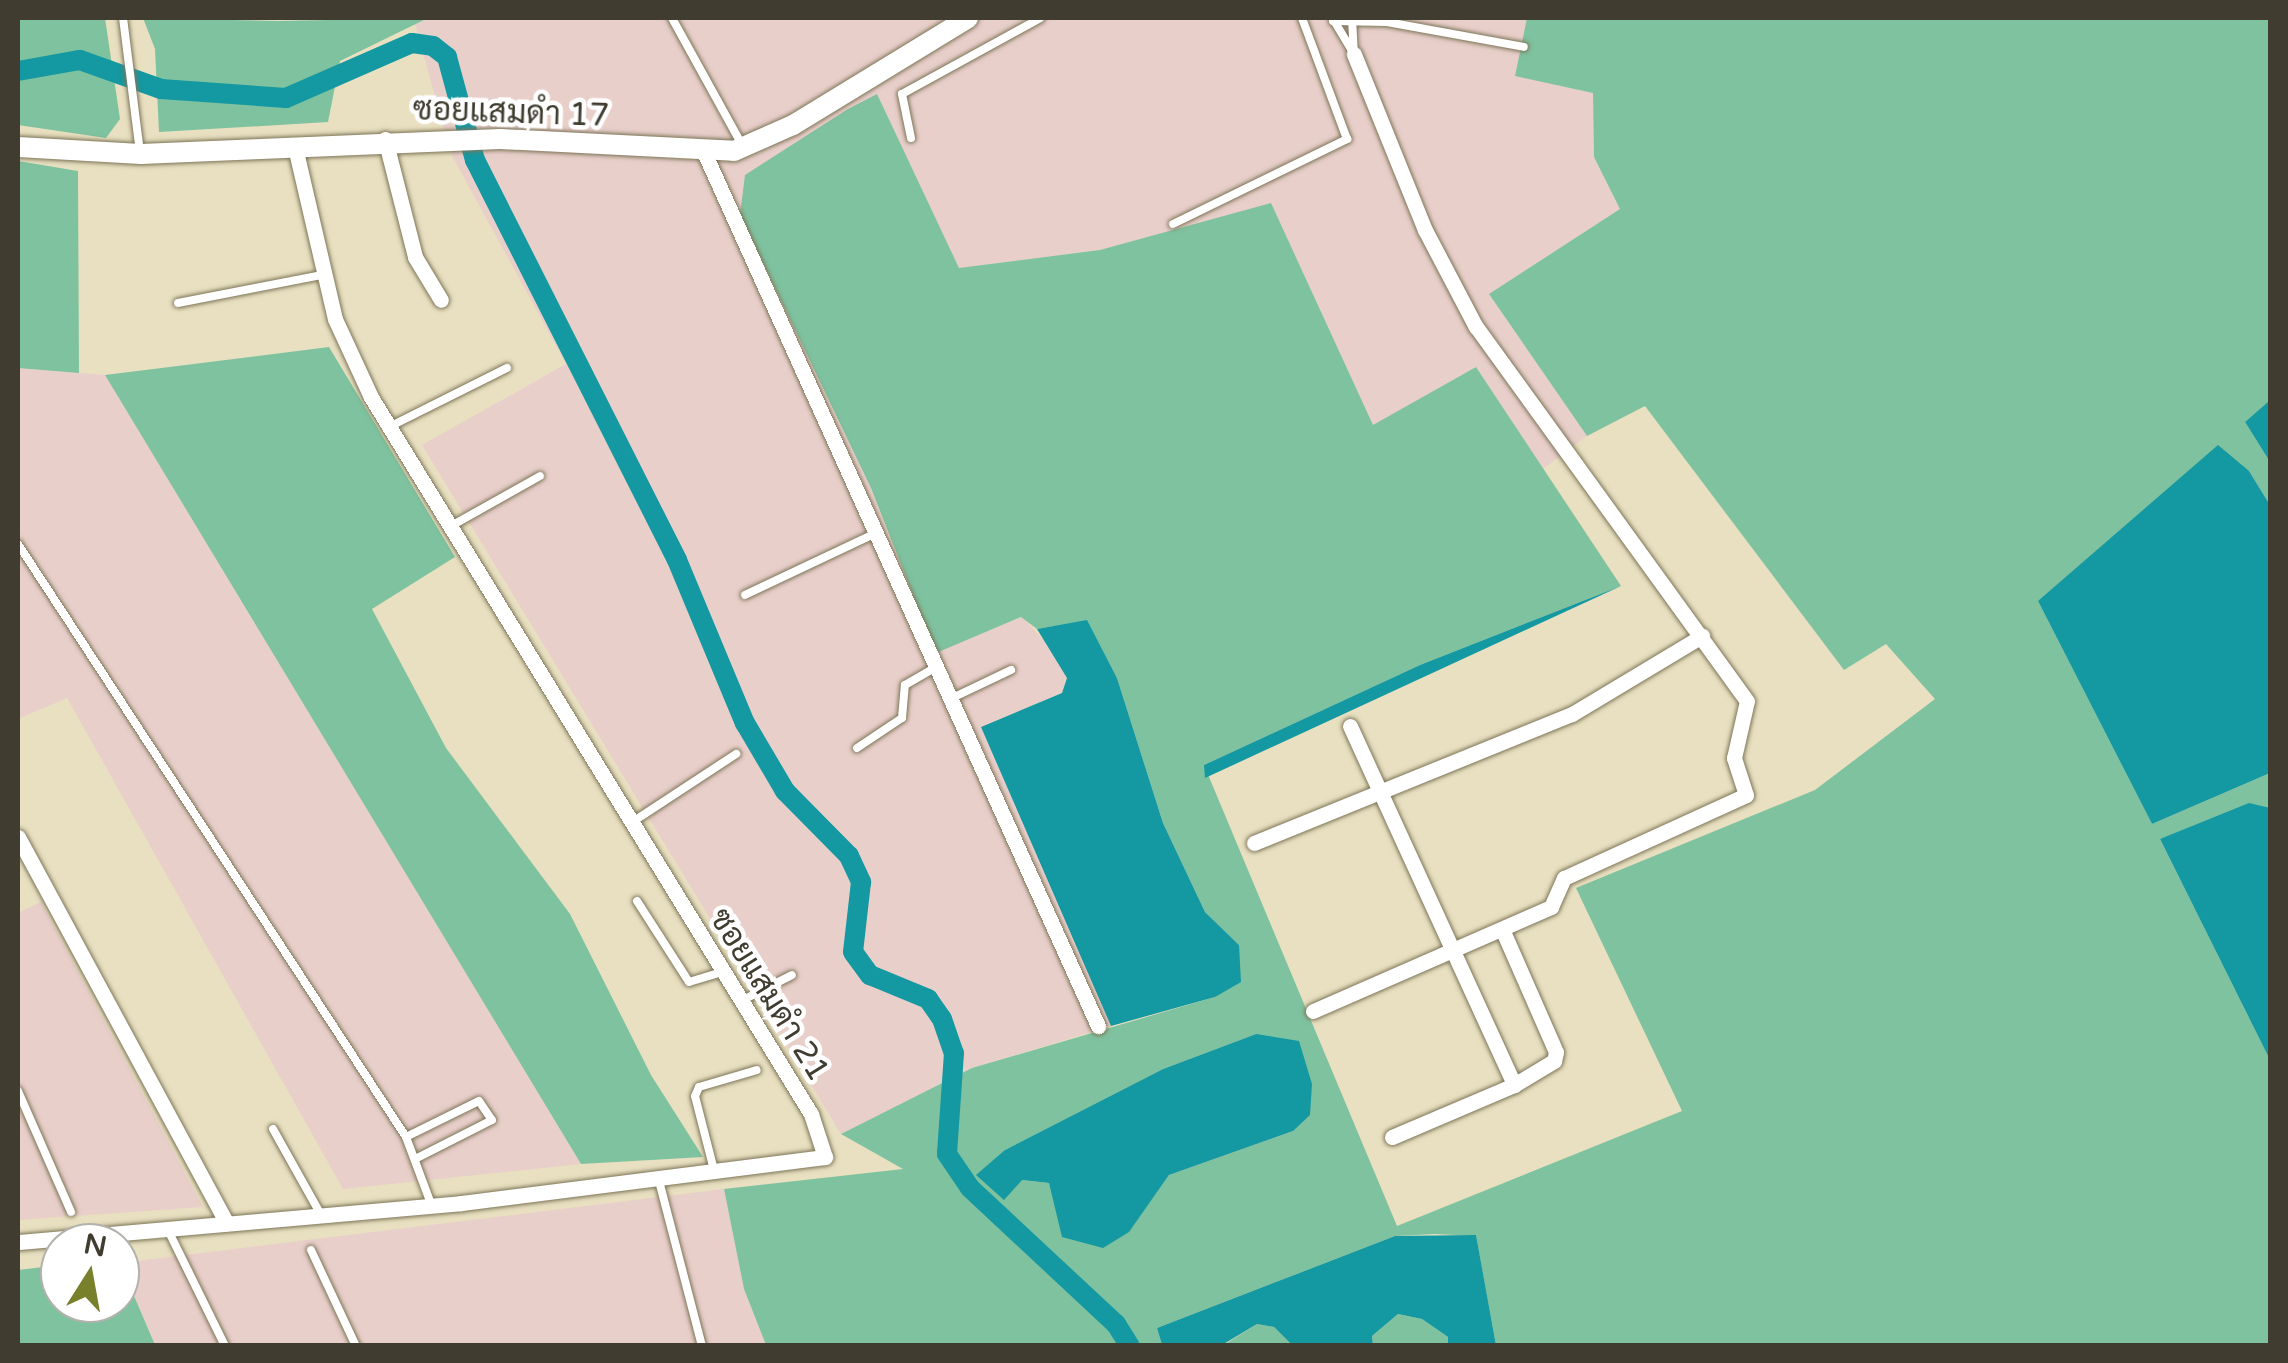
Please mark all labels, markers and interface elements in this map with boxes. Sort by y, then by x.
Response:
street label: ซอยแสมดำ 17 [412,90,610,136]
street label: ซอยแสมดำ 21 [701,901,837,1089]
north arrow [40,1223,140,1323]
text: N [81,1227,110,1264]

